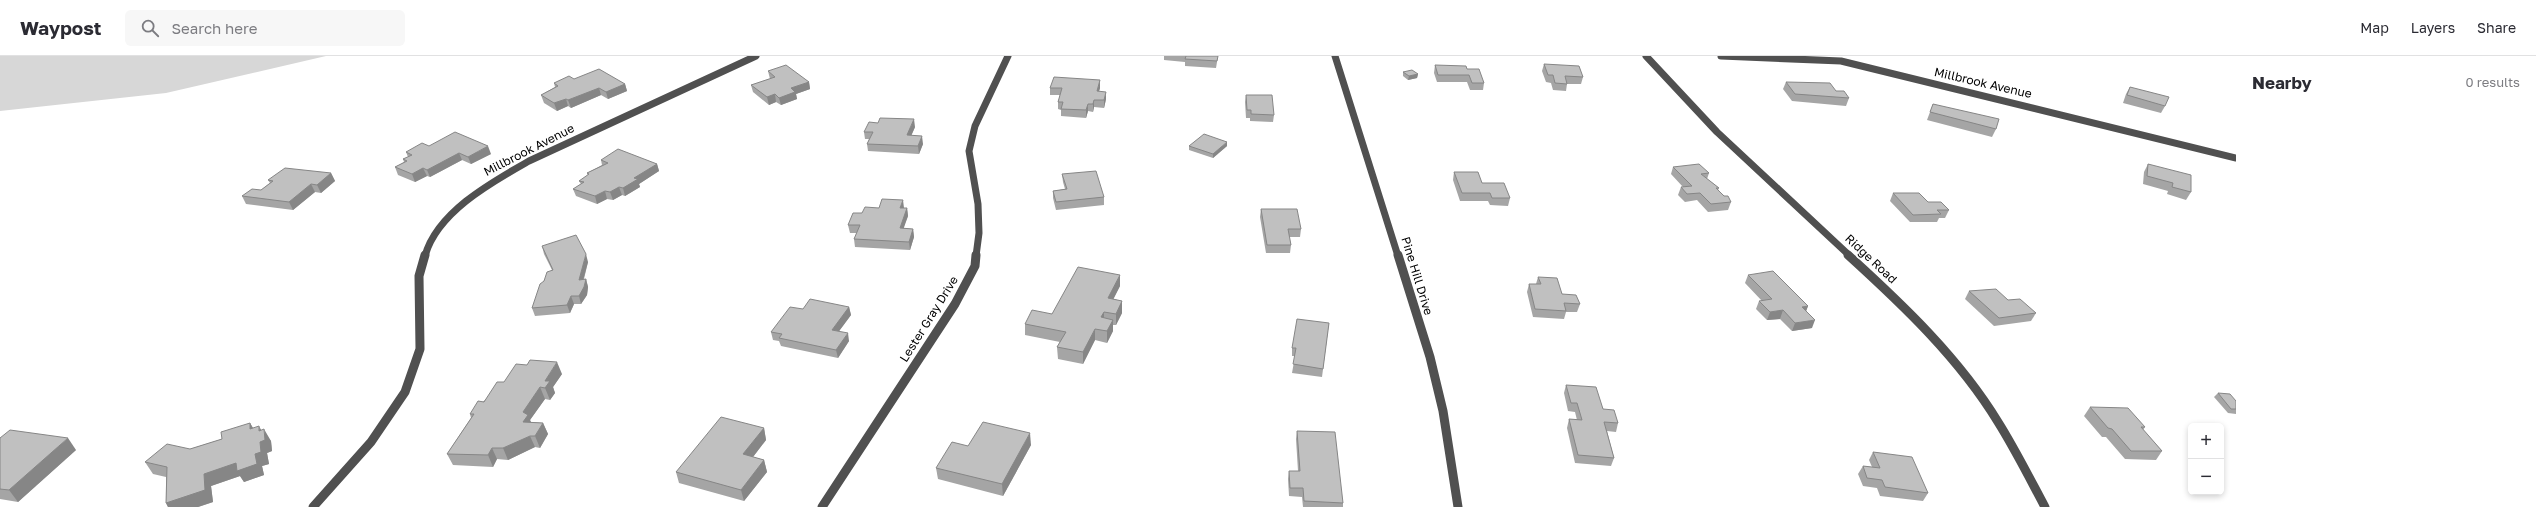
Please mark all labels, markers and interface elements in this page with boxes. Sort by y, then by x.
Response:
search box [125,10,405,46]
text: Waypost [20,16,101,39]
icon: search [139,17,161,39]
text: Search here [171,19,257,37]
text: Map [2360,19,2389,36]
text: Layers [2411,19,2455,36]
text: Share [2477,19,2516,36]
street label: Millbrook Avenue [1933,64,2033,101]
text: Nearby [2252,72,2312,93]
text: 0 results [2465,74,2520,90]
street label: Millbrook Avenue [481,120,577,179]
street label: Ridge Road [1842,231,1900,286]
street label: Pine Hill Drive [1398,235,1437,317]
street label: Lester Gray Drive [896,273,961,364]
map controls [2188,423,2224,495]
button: + [2188,423,2224,459]
button: − [2188,459,2224,495]

